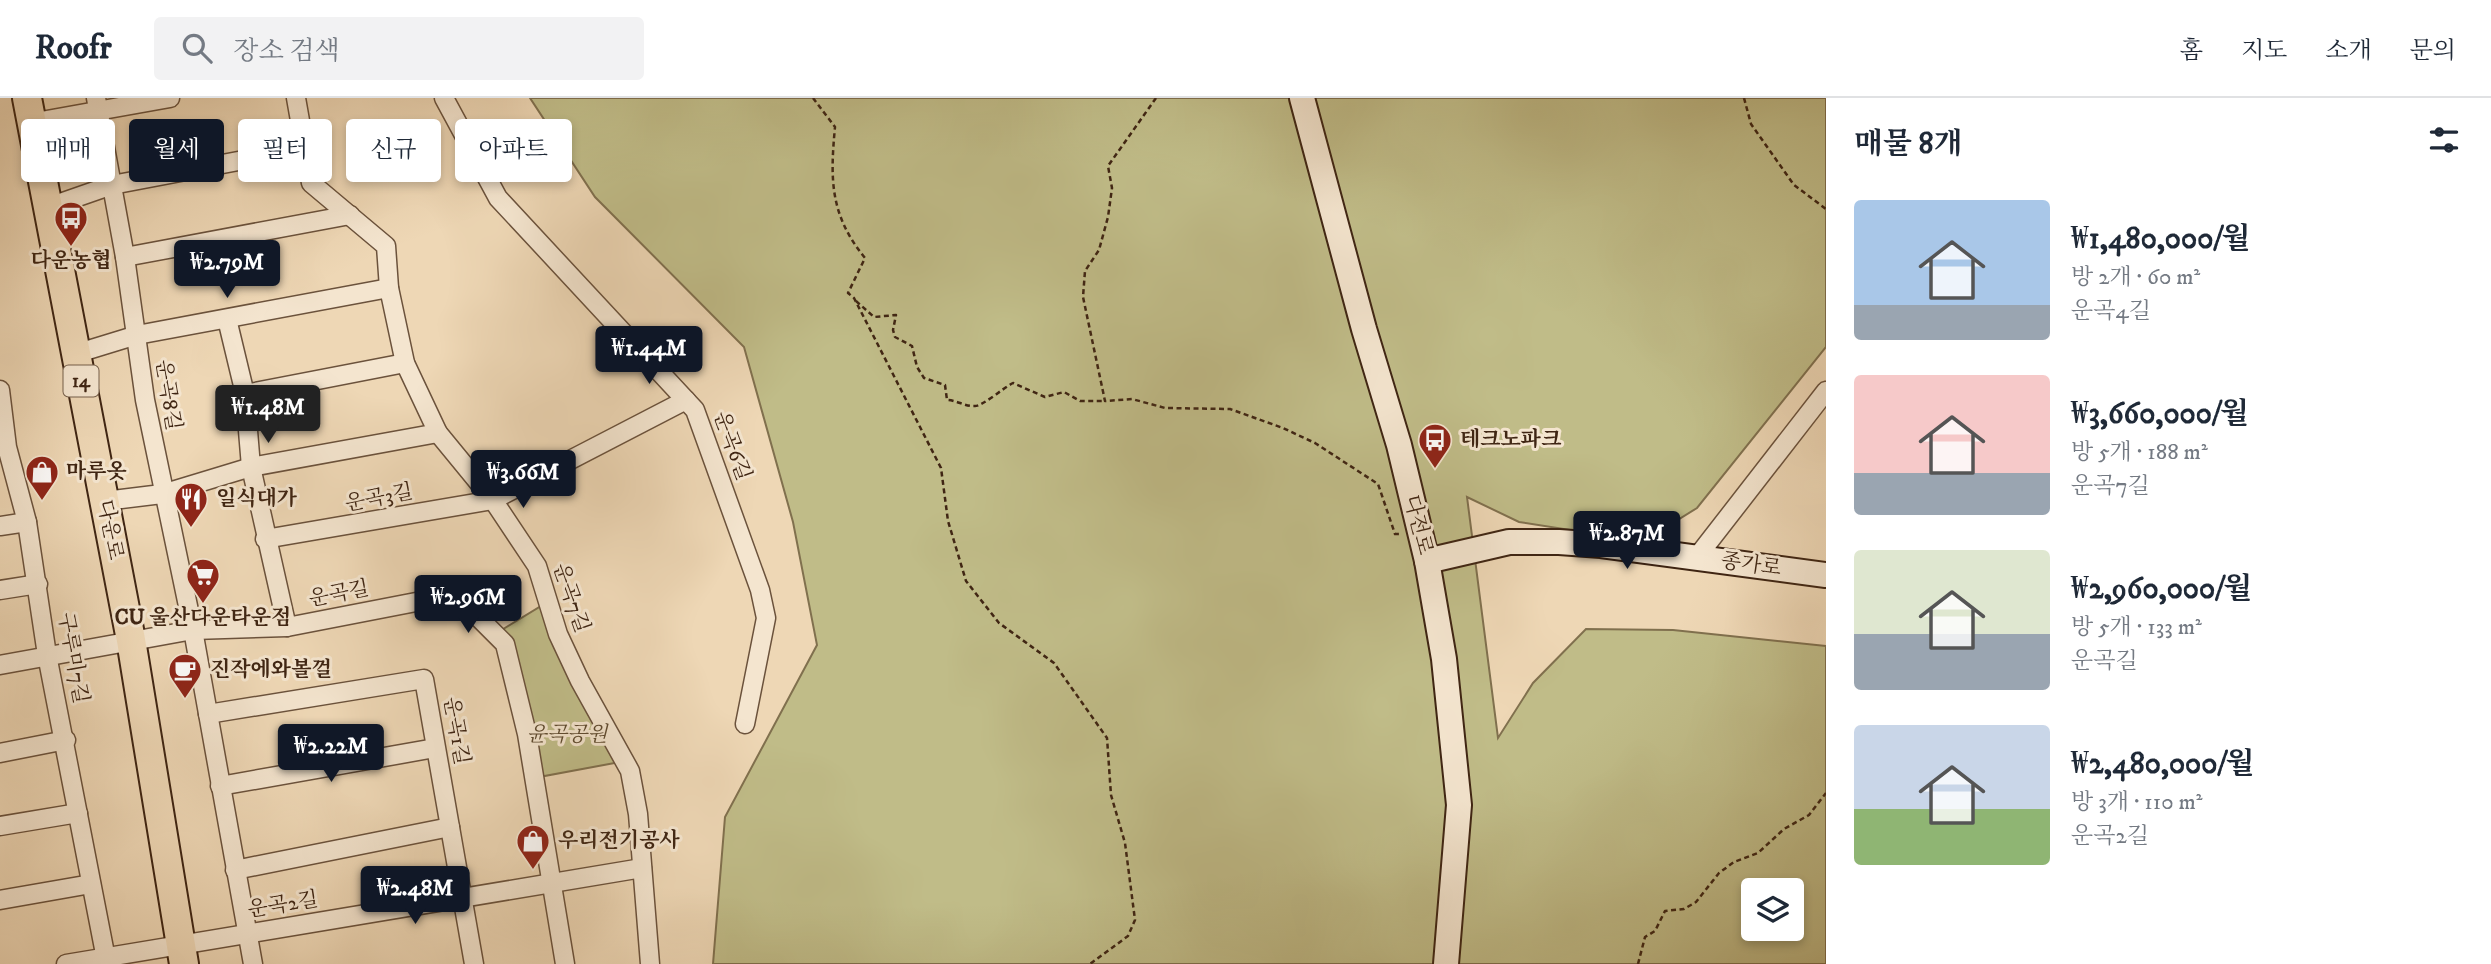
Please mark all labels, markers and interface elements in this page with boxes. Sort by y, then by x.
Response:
search box [154,17,644,80]
text: Roofr [35,28,112,69]
icon: search [178,29,216,67]
text: 장소 검색 [234,35,340,68]
text: 홈 [2180,36,2203,66]
text: 지도 [2241,36,2287,66]
text: 소개 [2325,36,2372,66]
text: 문의 [2410,36,2456,66]
chip: 매매 [21,119,115,182]
chip: 월세 [129,119,224,182]
chip: 필터 [238,119,332,182]
chip: 신규 [346,119,441,182]
chip: 아파트 [455,119,572,182]
icon: filters [2425,121,2463,159]
text: 매물 8개 [1854,126,1962,163]
bus stop icon: 다운농협 [52,199,90,248]
text: ₩1,480,000/월 [2071,221,2250,258]
icon: home [1910,228,1994,312]
pin: ₩2.79M [170,240,284,300]
place label: 다운농협 [30,248,112,274]
text: ₩2.79M [190,248,264,277]
text: 방 2개 · 60 m² [2071,263,2200,292]
text: 운곡4길 [2071,297,2151,326]
pin: ₩1.44M [592,327,706,386]
text: ₩1.44M [611,334,687,363]
street label: 운곡8길 [150,358,186,432]
road number: 14 [64,366,98,396]
pin: ₩1.48M [211,386,325,445]
text: ₩1.48M [231,393,305,422]
text: ₩3,660,000/월 [2071,396,2249,433]
icon: home [1910,403,1994,487]
street label: 운곡6길 [708,408,756,484]
bus stop icon: 테크노파크 [1416,421,1454,470]
place label: 테크노파크 [1460,427,1561,453]
text: 방 5개 · 188 m² [2071,438,2208,467]
pin: ₩3.66M [466,450,580,510]
shop icon: 마루옷 [23,453,61,502]
text: ₩3.66M [487,458,559,487]
place label: 마루옷 [66,459,127,485]
text: 운곡7길 [2071,472,2150,501]
street label: 운곡3길 [343,479,415,517]
restaurant icon: 일식대가 [172,480,210,529]
place label: 일식대가 [216,486,298,512]
street label: 다전로 [1398,492,1438,558]
street label: 다운로 [91,498,129,562]
pin: ₩2.87M [1570,512,1684,571]
text: ₩2.87M [1589,519,1665,548]
street label: 종가로 [1719,548,1783,582]
supermarket icon: CU 울산다운타운점 [184,556,222,605]
street label: 운곡7길 [547,560,595,636]
text: ₩2,960,000/월 [2071,571,2252,608]
street label: 운곡길 [307,575,371,613]
pin: ₩2.96M [411,575,525,635]
icon: home [1910,578,1994,662]
text: ₩2.96M [430,583,506,612]
place label: CU 울산다운타운점 [115,605,291,631]
street label: 구루미7길 [52,610,94,706]
text: 방 5개 · 133 m² [2071,613,2202,642]
text: 운곡길 [2071,647,2138,676]
cafe icon: 진작에와볼껄 [166,651,204,700]
place label: 진작에와볼껄 [210,657,332,683]
street label: 운곡1길 [437,695,475,767]
park label: 윤곡공원 [526,722,609,748]
pin: ₩2.22M [274,724,388,784]
text: ₩2.22M [294,732,368,761]
text: ₩2,480,000/월 [2071,746,2254,783]
icon: home [1910,753,1994,837]
text: 방 3개 · 110 m² [2071,788,2203,817]
shop icon: 우리전기공사 [514,822,552,871]
text: 운곡2길 [2071,822,2149,851]
place label: 우리전기공사 [558,828,680,854]
pin: ₩2.48M [358,866,472,926]
text: ₩2.48M [377,874,453,903]
map controls [1741,878,1804,941]
button: layers [1741,878,1804,941]
street label: 운곡2길 [246,887,320,923]

